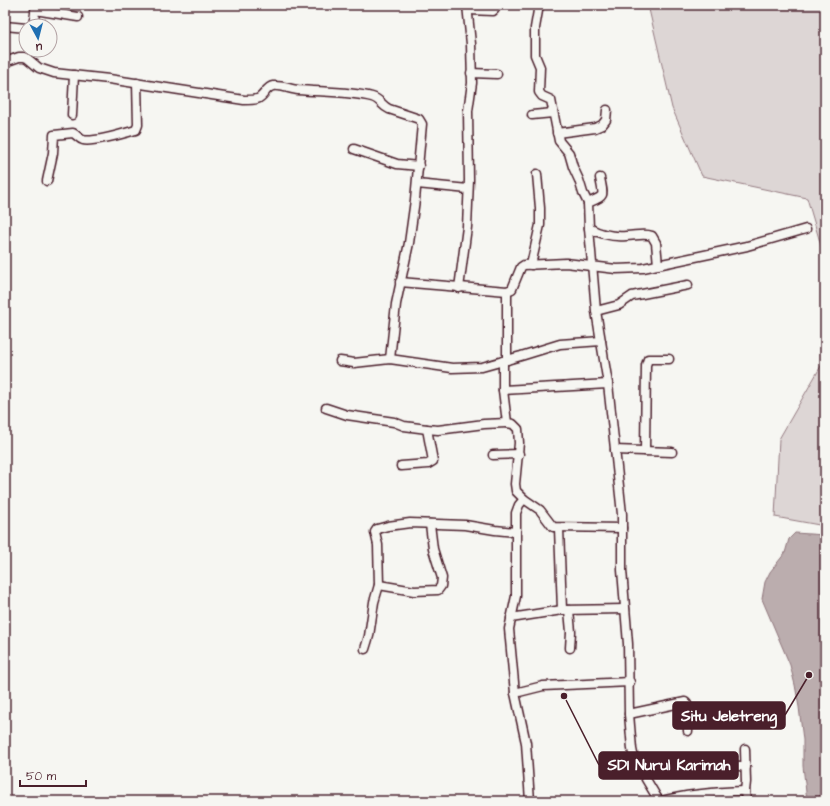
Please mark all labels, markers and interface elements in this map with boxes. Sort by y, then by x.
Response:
north arrow [18,18,58,58]
text: U [35,39,44,55]
callout: Situ Jeletreng [673,702,785,729]
text: Situ Jeletreng [680,706,777,729]
callout: SDI Nurul Karimah [599,752,738,779]
text: SDI Nurul Karimah [607,755,731,776]
scale bar [20,762,86,788]
text: 50 m [26,768,57,785]

